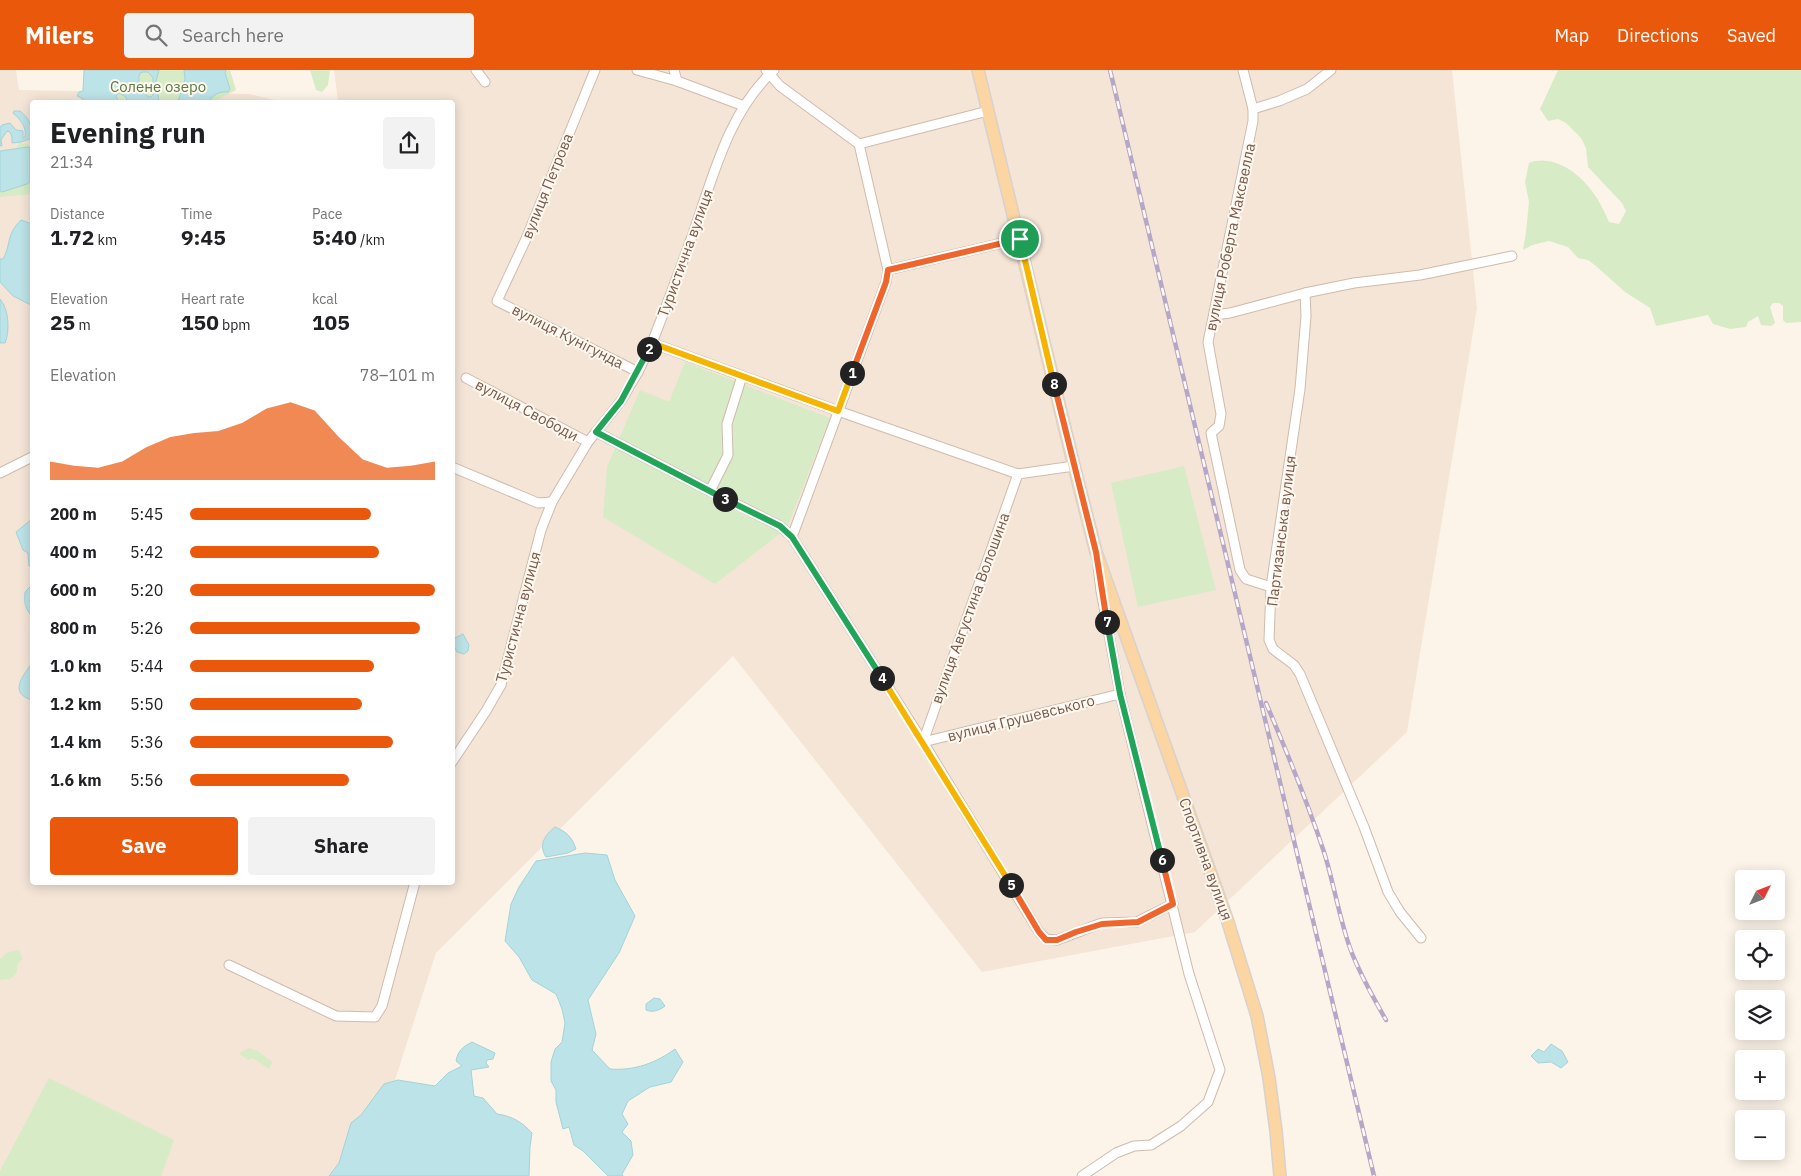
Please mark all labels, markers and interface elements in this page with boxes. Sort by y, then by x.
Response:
search box [124,13,474,58]
text: Milers [25,19,94,51]
icon: search [142,21,170,49]
text: Search here [182,23,284,47]
text: Map [1554,24,1589,47]
text: Directions [1617,24,1699,47]
text: Saved [1727,24,1776,47]
park label: Солене озеро [110,77,206,96]
text: Evening run [50,114,206,151]
button: share [383,117,435,169]
street label: вулиця Петрова [517,130,577,242]
street label: вулиця Роберта Максвелла [1201,141,1259,333]
text: 21:34 [50,152,93,172]
street label: Туристична вулиця [653,186,717,320]
text: Distance [50,205,105,223]
text: Time [181,205,212,223]
text: Pace [312,205,342,223]
pin [999,218,1041,260]
text: 1.72 [50,223,94,251]
text: 9:45 [181,223,226,251]
text: 5:40 [312,223,357,251]
icon: arrive [1006,225,1034,253]
text: km [94,231,117,249]
text: /km [357,231,385,249]
text: Elevation [50,290,108,308]
text: Heart rate [181,290,245,308]
text: kcal [312,290,337,308]
street label: вулиця Кунігунда [509,300,627,372]
text: 25 [50,308,75,336]
text: 150 [181,308,219,336]
text: 105 [312,308,350,336]
text: m [75,316,91,334]
text: bpm [219,316,251,334]
pin: 2 [636,336,662,362]
text: 2 [645,340,654,358]
pin: 1 [840,360,864,386]
text: 1 [848,364,857,382]
text: Elevation [50,365,116,385]
text: 78–101 m [360,365,435,385]
pin: 8 [1042,372,1066,396]
street label: вулиця Свободи [472,375,582,445]
text: 8 [1050,375,1059,393]
street label: Партизанська вулиця [1262,454,1300,608]
pin: 3 [712,486,738,512]
text: 3 [721,490,730,508]
text: 200 m [50,504,97,524]
text: 5:45 [130,504,163,524]
street label: вулиця Августина Волошина [927,510,1013,706]
text: 400 m [50,542,97,562]
text: 5:42 [130,542,163,562]
street label: Туристична вулиця [491,549,545,685]
text: 600 m [50,580,97,600]
text: 5:20 [130,580,163,600]
pin: 7 [1094,610,1120,634]
text: 7 [1103,613,1112,631]
text: 800 m [50,618,97,638]
text: 5:26 [130,618,163,638]
text: 1.0 km [50,656,101,676]
text: 5:44 [130,656,163,676]
pin: 4 [870,666,894,690]
text: 4 [878,669,887,687]
street label: вулиця Грушевського [945,691,1097,745]
text: 1.2 km [50,694,101,714]
text: 5:50 [130,694,163,714]
text: 1.4 km [50,732,101,752]
text: 5:36 [130,732,163,752]
text: 1.6 km [50,770,101,790]
text: 5:56 [130,770,163,790]
street label: Спортивна вулиця [1175,795,1237,923]
button: Save [50,817,238,875]
button: Share [248,817,435,875]
pin: 6 [1150,848,1174,872]
text: 6 [1158,851,1167,869]
north arrow [1735,870,1785,920]
map controls [1735,870,1785,1160]
pin: 5 [998,872,1024,898]
text: 5 [1007,876,1016,894]
button: locate [1735,930,1785,980]
button: layers [1735,990,1785,1040]
button: + [1735,1050,1785,1100]
button: − [1735,1110,1785,1160]

